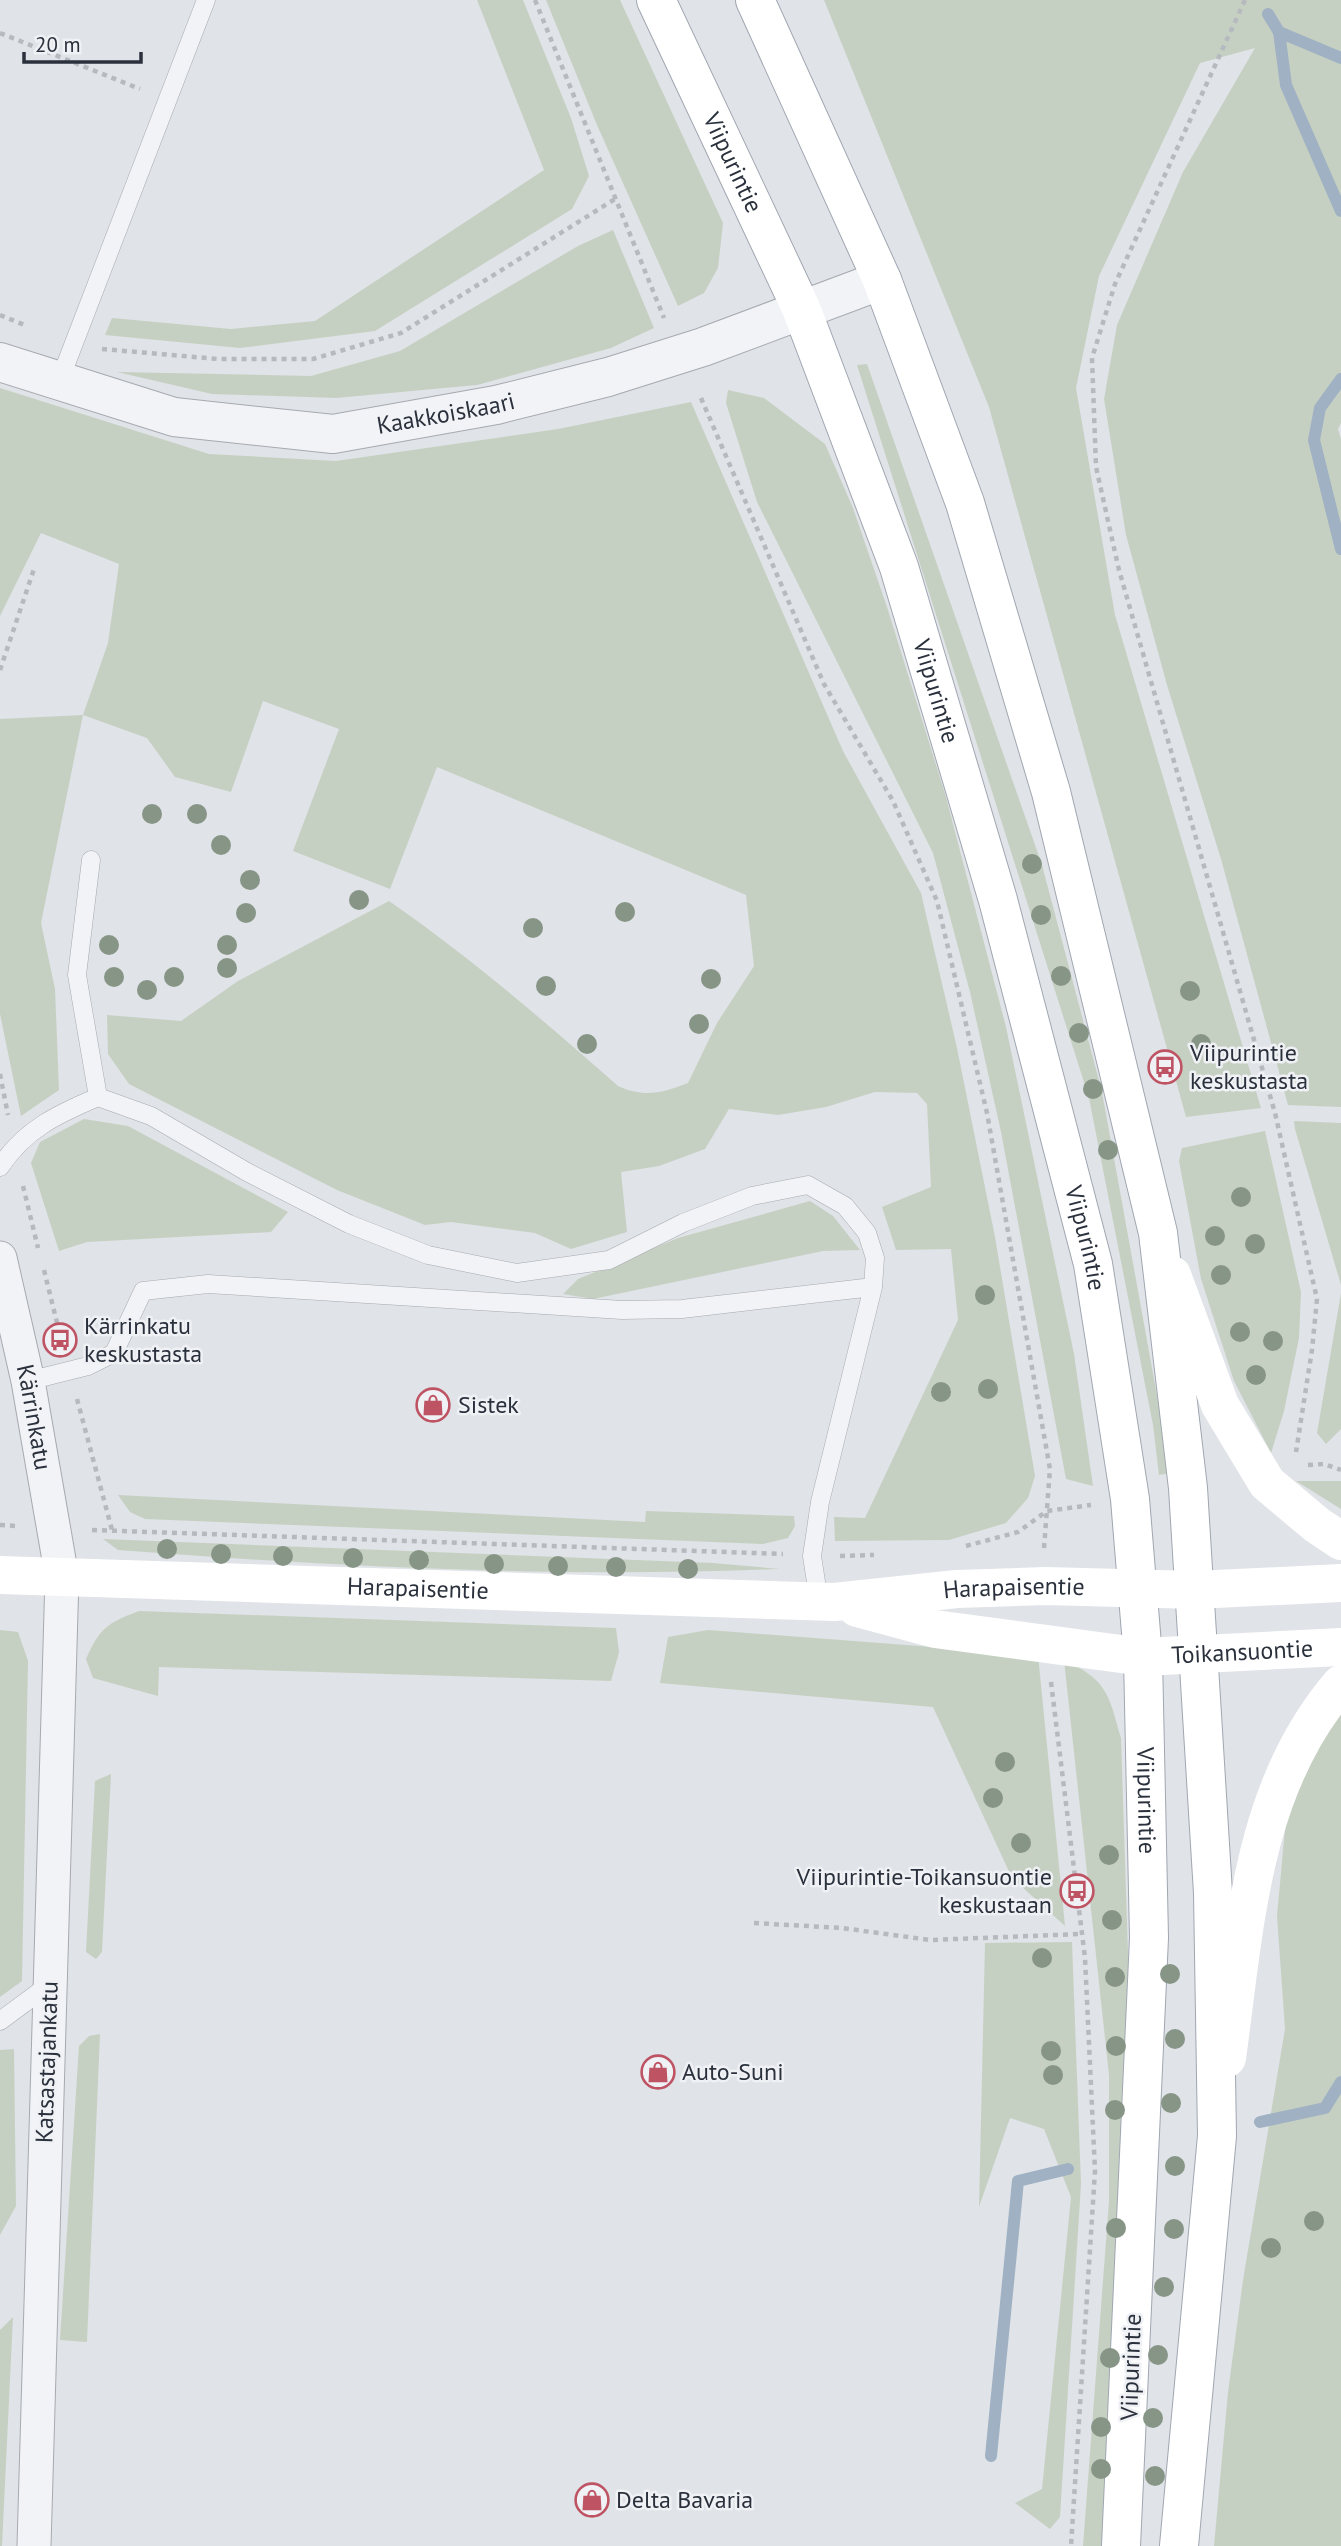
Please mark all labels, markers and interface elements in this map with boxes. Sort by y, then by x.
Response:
scale bar [24,21,142,65]
text: 20 m [35,31,81,58]
street label: Viipurintie [696,107,770,218]
street label: Kaakkoiskaari [374,385,518,441]
street label: Viipurintie [906,634,967,747]
place label: Viipurintie keskustasta [1189,1037,1308,1096]
bus stop icon: Viipurintie keskustasta [1146,1048,1184,1086]
street label: Viipurintie [1058,1181,1113,1293]
place label: Kärrinkatu keskustasta [84,1310,202,1369]
bus stop icon: Kärrinkatu keskustasta [41,1321,79,1359]
street label: Kärrinkatu [10,1361,59,1473]
shop icon: Sistek [414,1386,452,1424]
place label: Sistek [458,1389,519,1420]
street label: Harapaisentie [346,1570,489,1606]
street label: Harapaisentie [941,1570,1085,1605]
street label: Toikansuontie [1171,1632,1314,1671]
street label: Viipurintie [1130,1746,1163,1854]
place label: Viipurintie-Toikansuontie keskustaan [796,1861,1052,1920]
bus stop icon: Viipurintie-Toikansuontie keskustaan [1058,1872,1096,1910]
street label: Katsastajankatu [28,1980,65,2144]
shop icon: Auto-Suni [639,2053,677,2091]
place label: Auto-Suni [682,2056,784,2087]
street label: Viipurintie [1113,2313,1148,2422]
shop icon: Delta Bavaria [573,2481,611,2519]
place label: Delta Bavaria [616,2484,753,2515]

